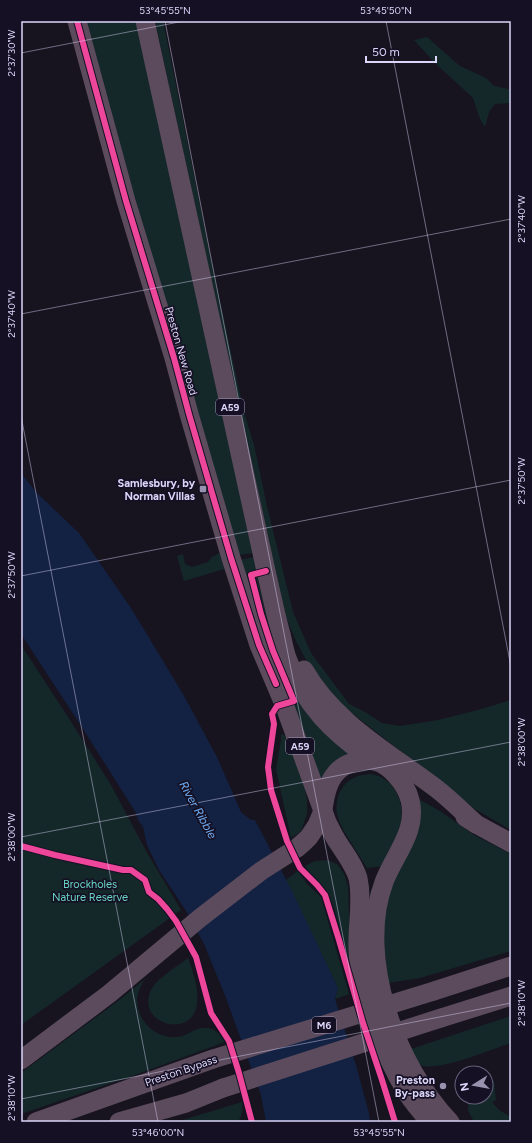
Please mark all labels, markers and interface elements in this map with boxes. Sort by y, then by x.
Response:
text: 53°45'55"N [139,4,191,17]
text: 53°45'50"N [360,4,412,17]
text: 2°37'30"W [5,29,18,76]
scale bar [366,38,436,64]
text: 50 m [372,45,400,59]
text: 2°37'40"W [515,195,528,243]
text: 2°37'40"W [5,290,18,338]
street label: Preston New Road [162,305,200,397]
road number: A59 [216,399,244,415]
text: 2°37'50"W [515,457,528,505]
place label: Samlesbury, by Norman Villas [118,477,196,503]
marker: Samlesbury, by Norman Villas [198,484,208,494]
text: 2°37'50"W [5,551,18,599]
text: 2°38'00"W [515,717,528,766]
road number: A59 [286,738,314,754]
water label: River Ribble [176,779,220,842]
text: 2°38'00"W [5,812,18,861]
park label: Brockholes Nature Reserve [52,878,128,904]
text: 2°38'10"W [515,980,528,1026]
road number: M6 [312,1017,336,1033]
street label: Preston Bypass [143,1053,219,1089]
north arrow [454,1065,494,1105]
place label: Preston By-pass [395,1074,435,1100]
text: 2°38'10"W [5,1075,18,1121]
marker: Preston By-pass [438,1081,448,1091]
text: N [457,1081,472,1092]
text: 53°46'00"N [132,1126,184,1139]
text: 53°45'55"N [353,1126,405,1139]

